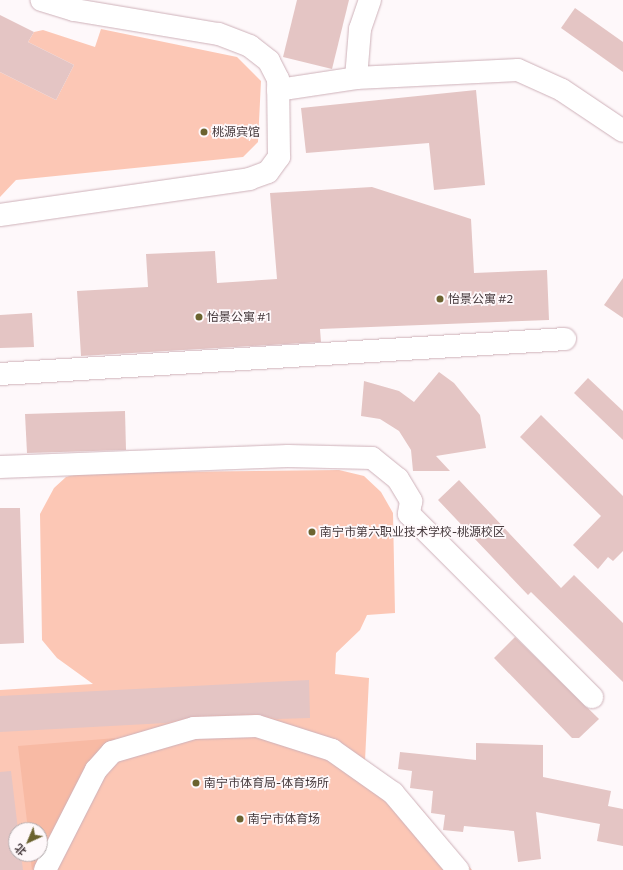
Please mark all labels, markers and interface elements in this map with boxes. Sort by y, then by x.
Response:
place label: 桃源宾馆 [212,125,260,139]
marker: 桃源宾馆 [199,127,209,137]
place label: 怡景公寓 #2 [448,292,513,306]
marker: 怡景公寓 #2 [435,294,445,304]
place label: 怡景公寓 #1 [207,310,271,324]
marker: 怡景公寓 #1 [194,312,204,322]
place label: 南宁市第六职业技术学校-桃源校区 [320,525,505,539]
marker: 南宁市第六职业技术学校-桃源校区 [307,527,317,537]
place label: 南宁市体育局-体育场所 [204,776,329,790]
marker: 南宁市体育局-体育场所 [191,778,201,788]
place label: 南宁市体育场 [248,812,320,826]
marker: 南宁市体育场 [235,814,245,824]
north arrow [8,822,48,862]
text: 北 [12,842,28,859]

